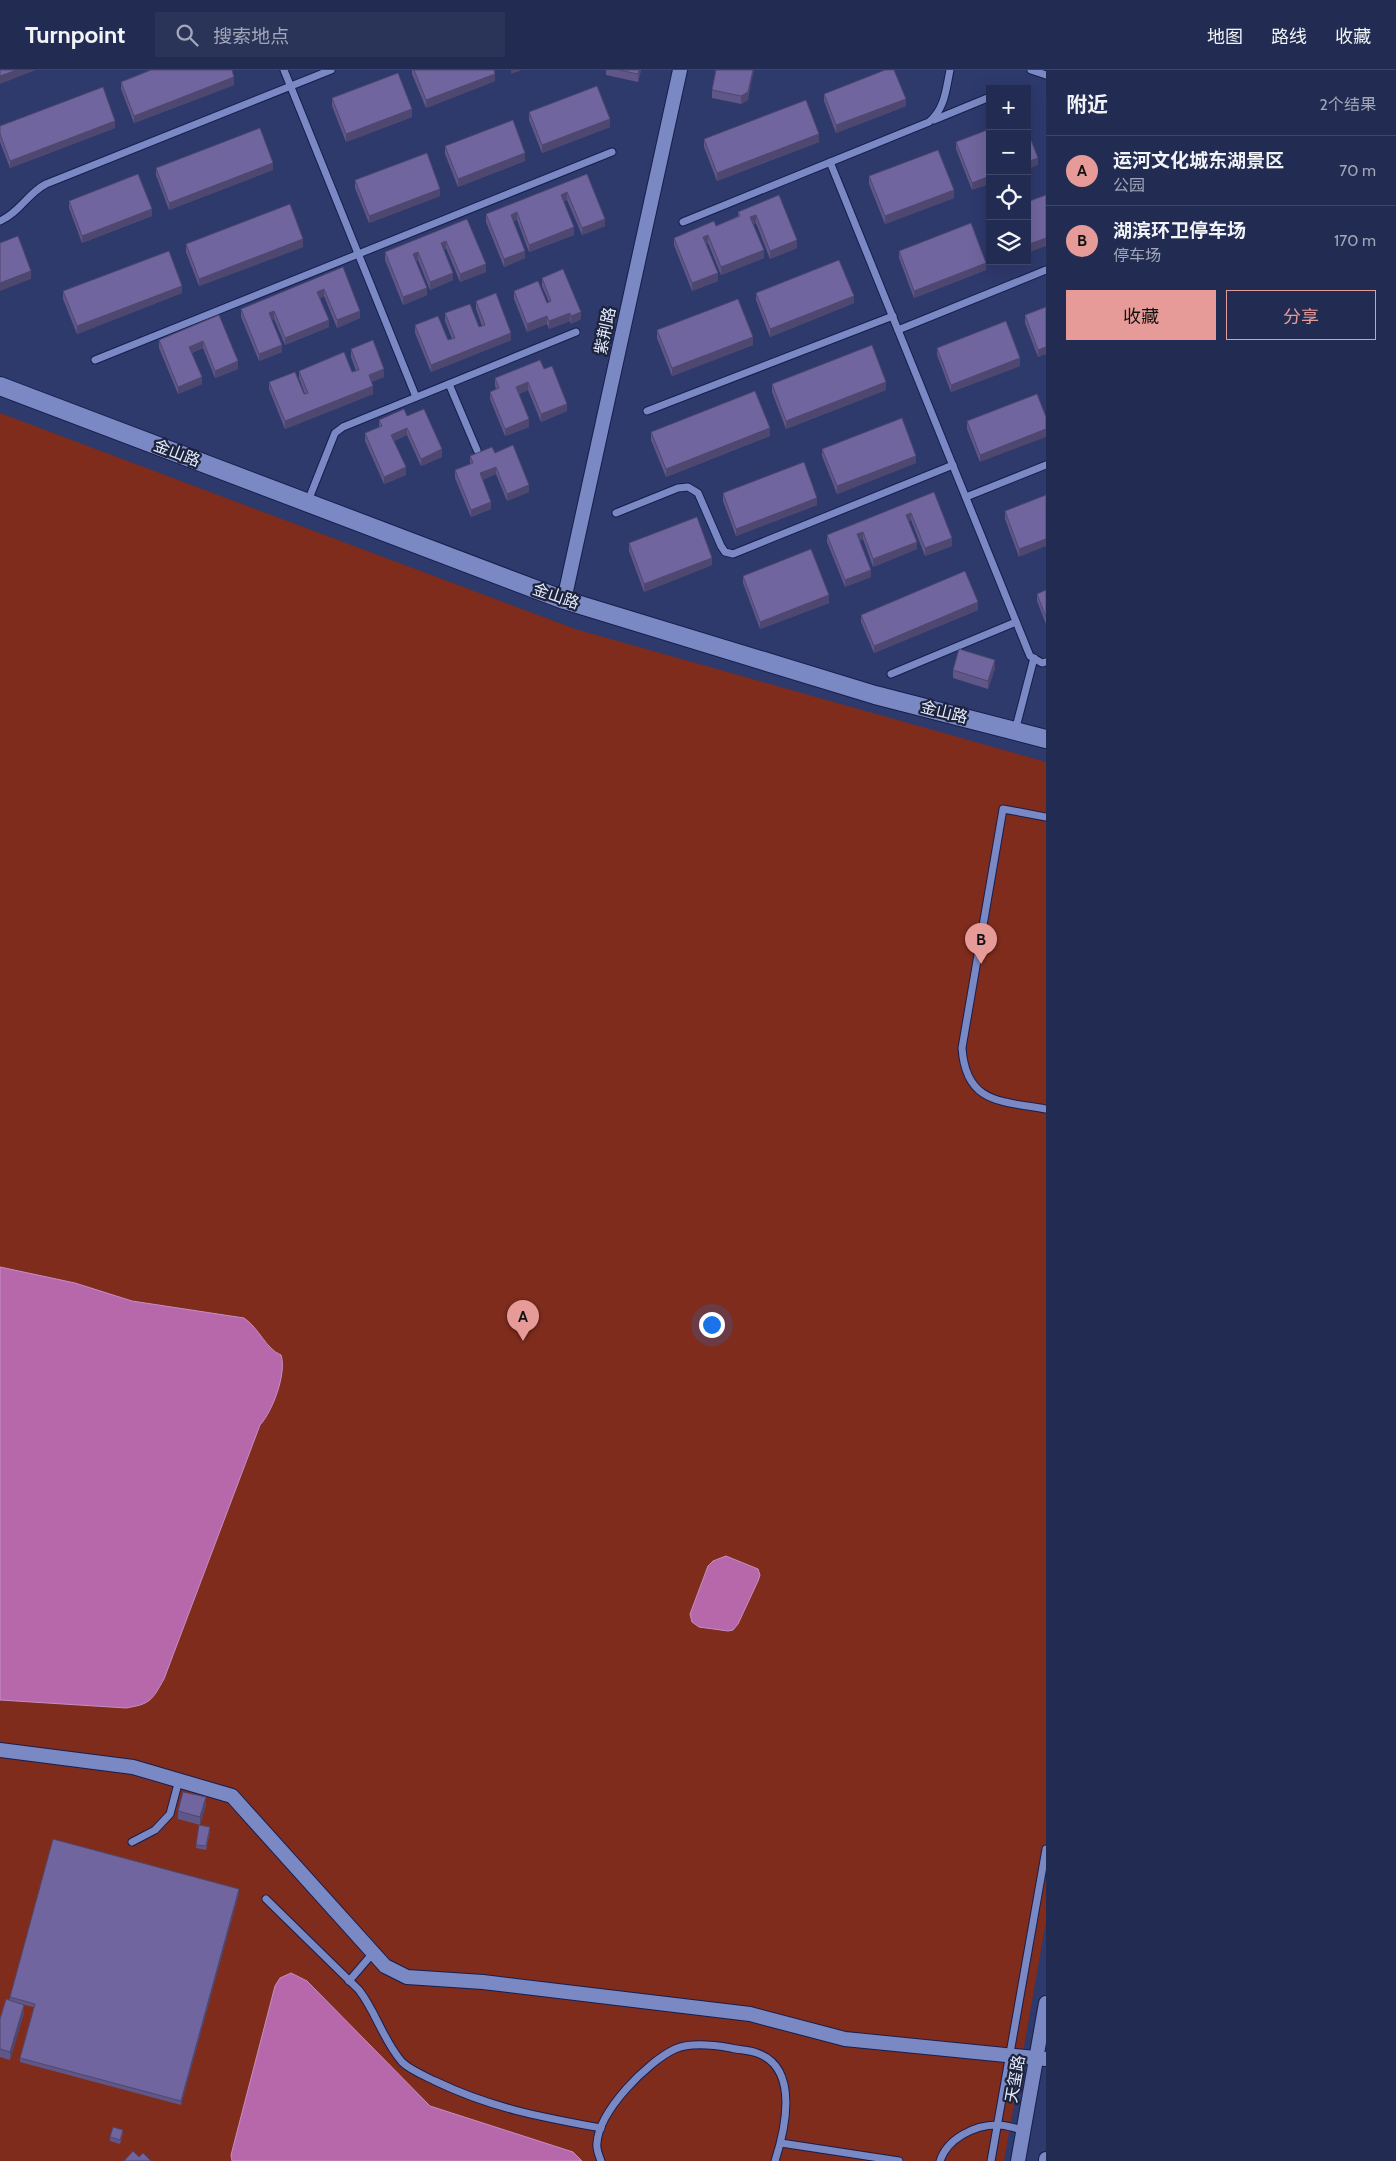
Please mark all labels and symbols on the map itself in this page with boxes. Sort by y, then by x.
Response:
street label: 紫荆路 [591,306,619,356]
street label: 金山路 [151,436,203,470]
street label: 金山路 [530,579,582,613]
street label: 金山路 [918,697,970,727]
pin: B [965,923,997,964]
pin: A [507,1300,539,1341]
your location [699,1312,725,1338]
street label: 天玺路 [1001,2054,1029,2104]

